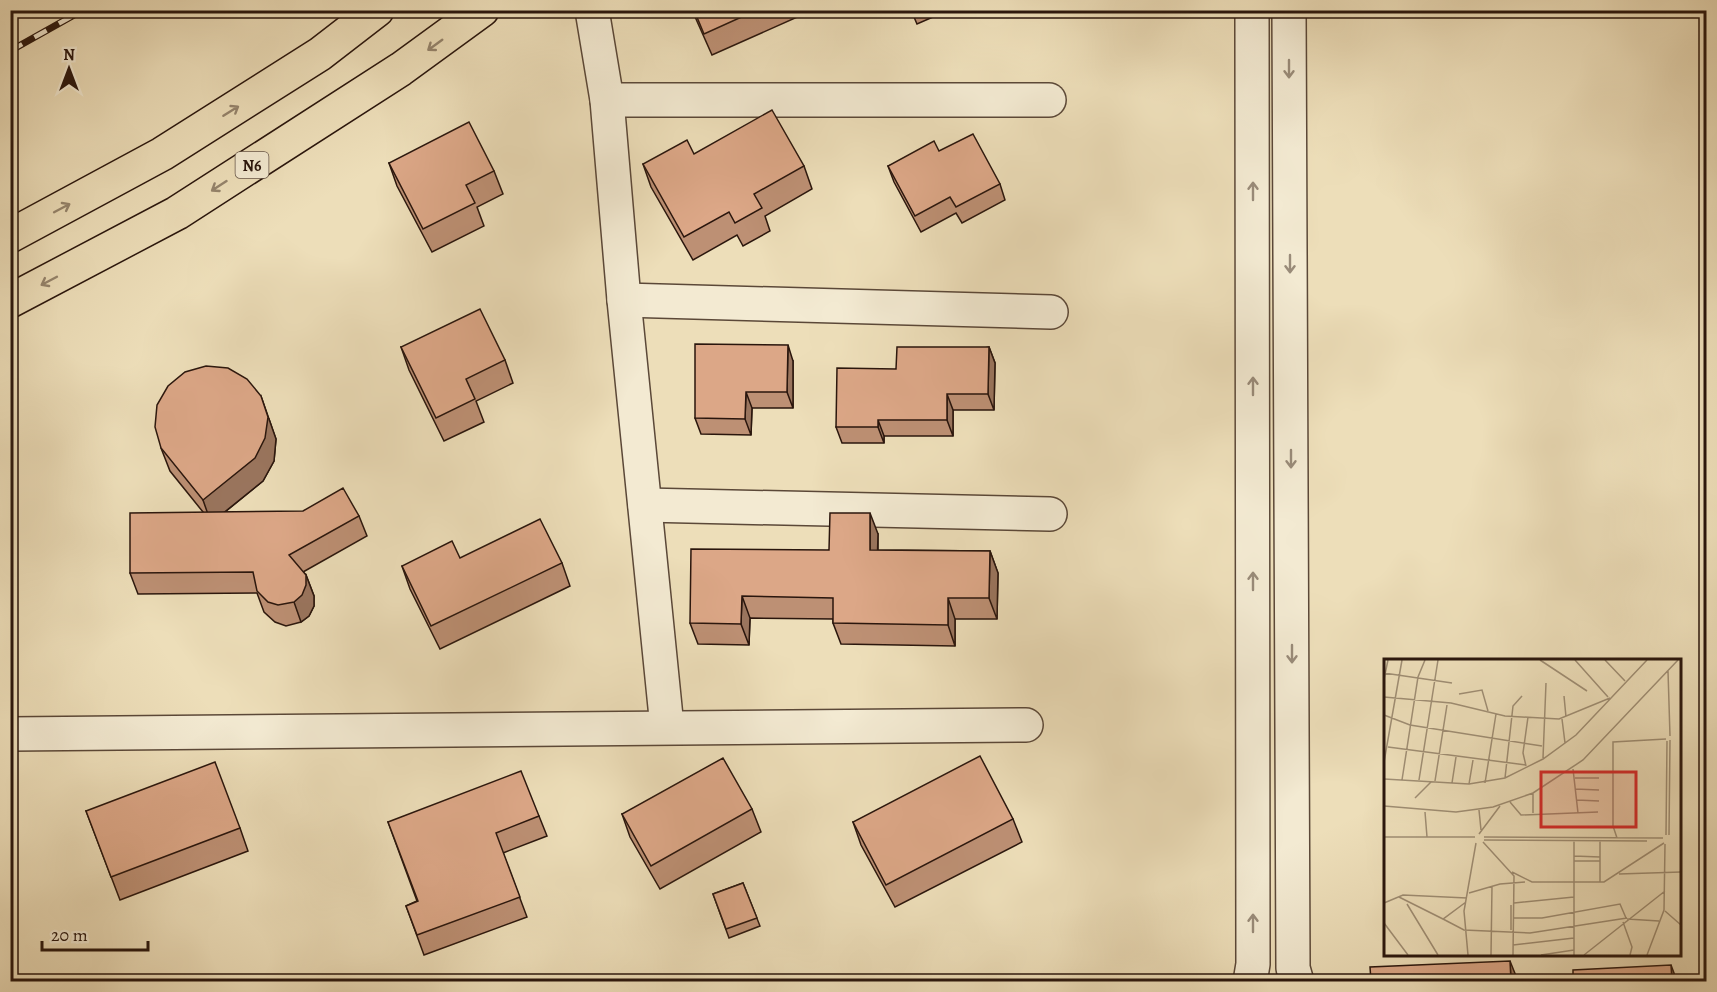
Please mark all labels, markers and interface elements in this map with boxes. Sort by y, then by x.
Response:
north arrow [39,39,99,99]
one-way arrow [427,39,444,51]
text: N [63,44,75,66]
one-way arrow [1284,58,1295,78]
one-way arrow [222,104,239,116]
road number: N6 [236,152,268,178]
one-way arrow [211,181,228,193]
one-way arrow [1247,182,1259,202]
one-way arrow [53,202,70,214]
one-way arrow [1284,253,1296,273]
one-way arrow [41,275,58,287]
one-way arrow [1247,377,1259,397]
one-way arrow [1285,448,1297,468]
one-way arrow [1247,572,1259,592]
one-way arrow [1286,643,1298,663]
inset map [1384,659,1681,956]
scale bar [42,914,148,952]
one-way arrow [1247,914,1259,934]
text: 20 m [51,923,88,947]

